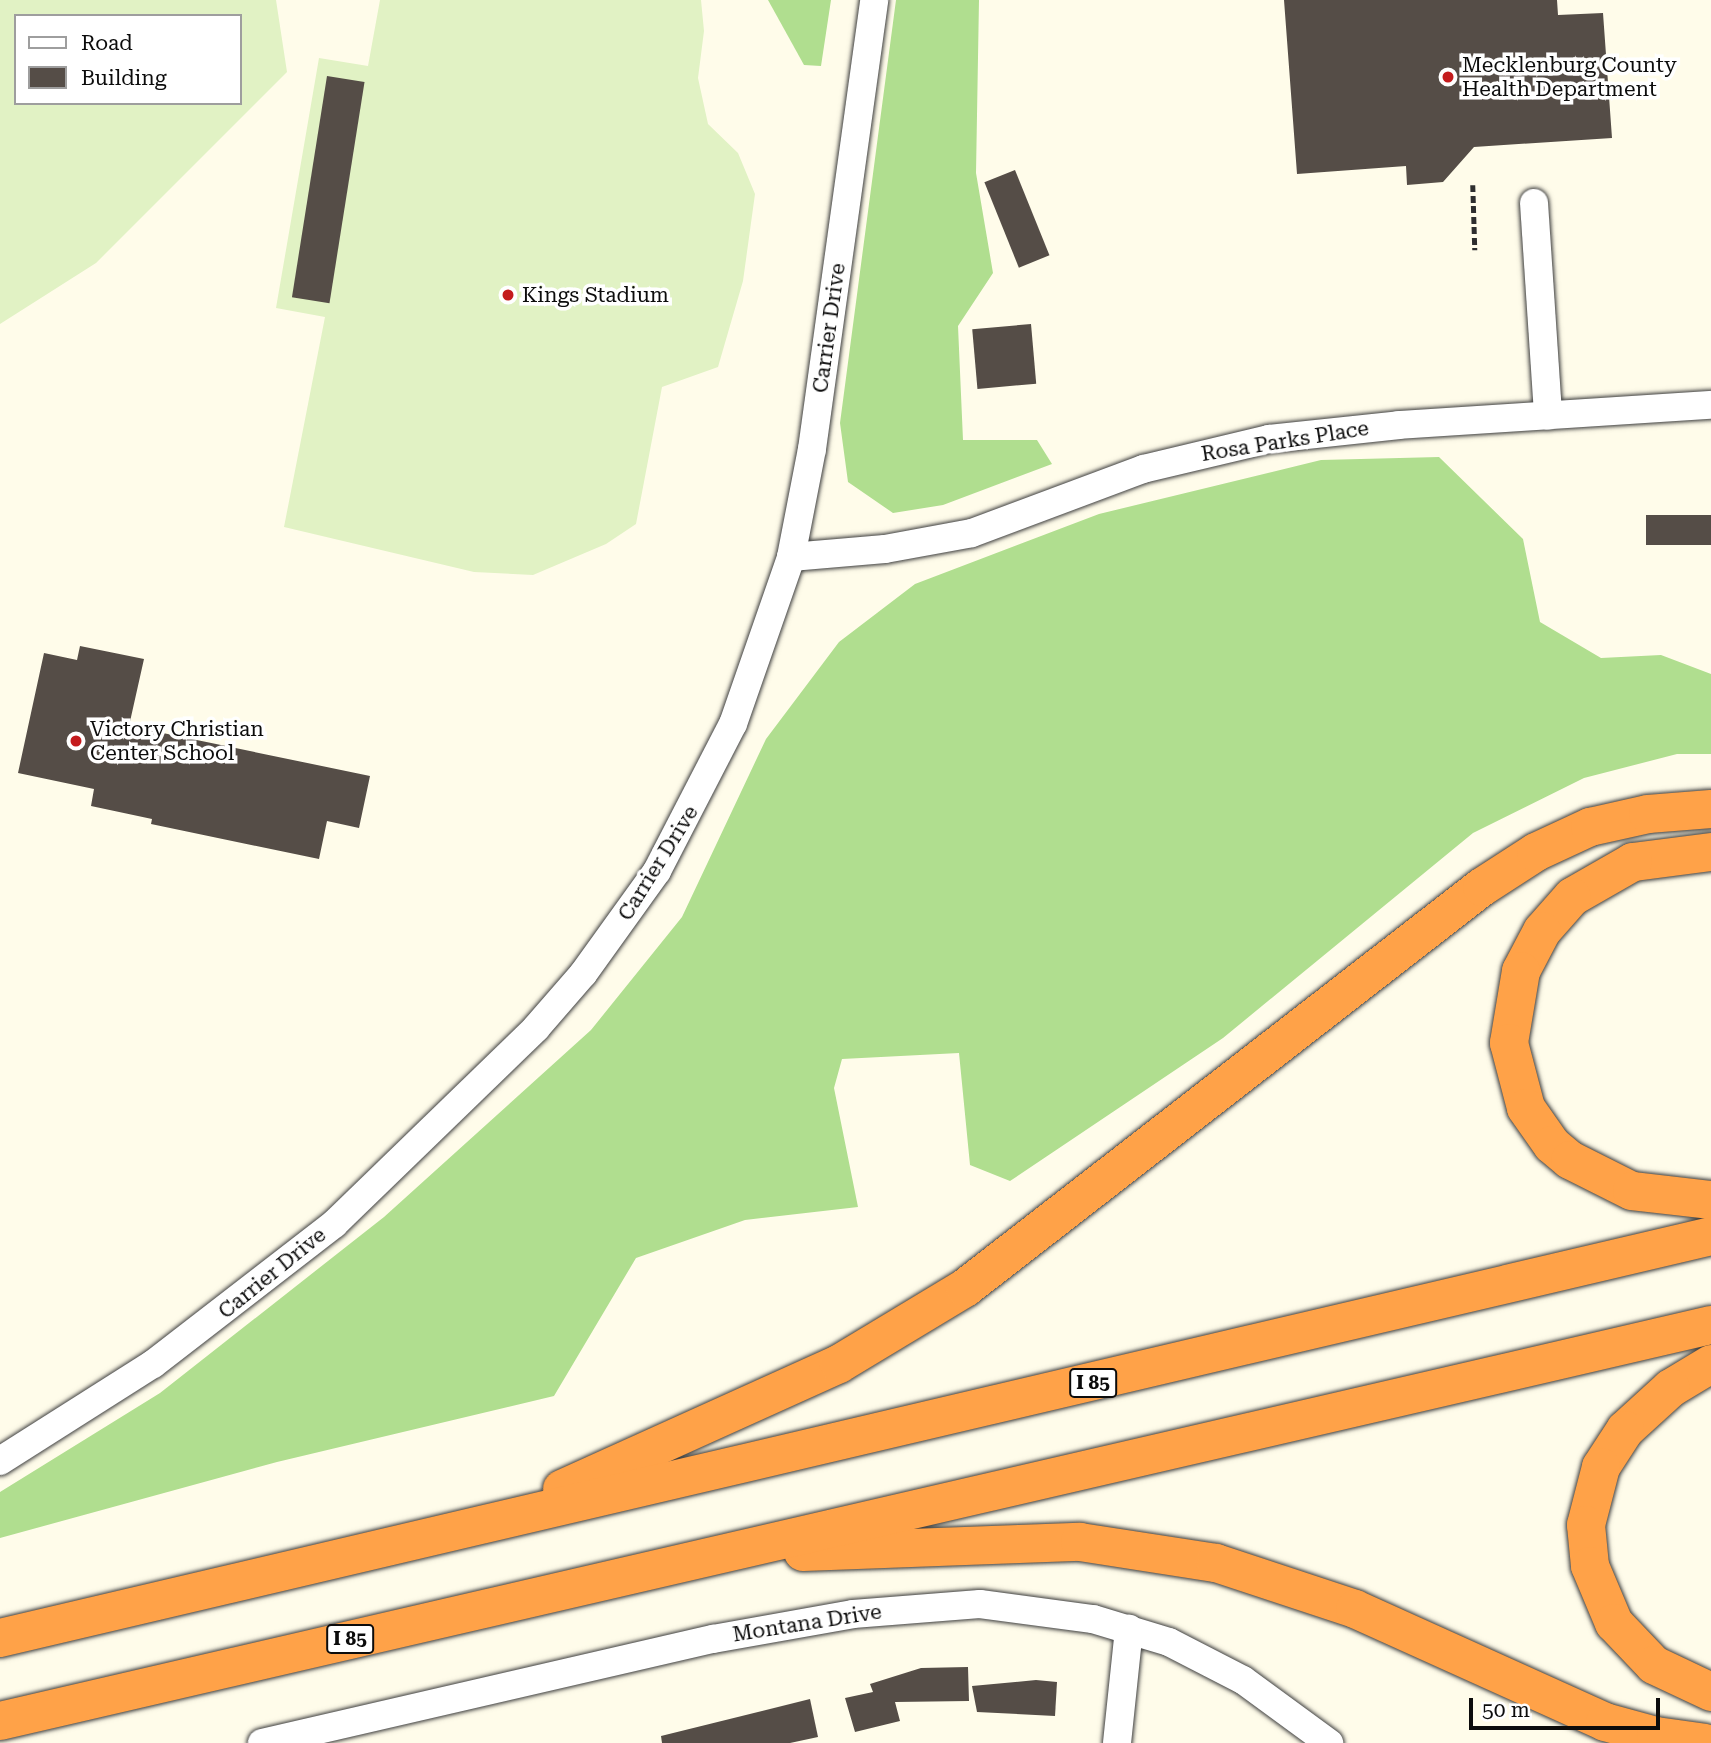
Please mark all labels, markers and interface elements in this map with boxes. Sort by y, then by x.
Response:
legend [14,14,242,105]
text: Road [81,31,133,55]
place label: Mecklenburg County Health Department [1462,52,1677,102]
text: Building [81,66,167,90]
marker: Mecklenburg County Health Department [1440,69,1456,85]
street label: Carrier Drive [807,262,851,394]
place label: Kings Stadium [522,282,669,308]
marker: Kings Stadium [500,287,516,303]
street label: Rosa Parks Place [1199,415,1371,467]
place label: Victory Christian Center School [90,716,264,766]
marker: Victory Christian Center School [68,733,84,749]
street label: Carrier Drive [613,801,703,925]
street label: Carrier Drive [213,1222,331,1324]
road number: I 85 [1068,1368,1118,1399]
street label: Montana Drive [731,1599,883,1647]
road number: I 85 [326,1624,374,1654]
scale bar [1473,1684,1664,1728]
text: 50 m [1482,1698,1530,1722]

